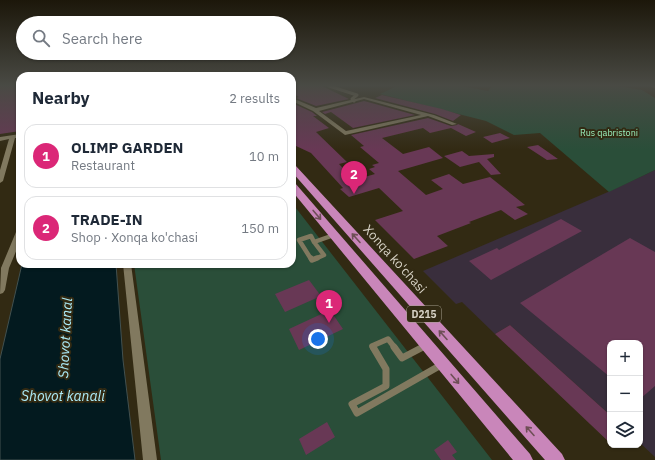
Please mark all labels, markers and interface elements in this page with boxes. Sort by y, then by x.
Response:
search box [16,16,296,60]
icon: search [30,27,52,49]
text: Search here [62,29,142,48]
text: Nearby [32,87,90,109]
text: 2 results [229,90,280,107]
park label: Rus qabristoni [580,127,638,138]
text: OLIMP GARDEN [71,138,183,157]
text: 1 [42,148,50,165]
text: 10 m [249,148,279,165]
text: Restaurant [71,157,135,174]
pin: 2 [341,161,367,194]
text: TRADE-IN [71,210,143,229]
one-way arrow [313,210,322,220]
text: 2 [42,220,50,237]
text: 150 m [241,220,279,237]
street label: Xonqa ko'chasi [360,221,430,297]
text: Shop · Xonqa ko'chasi [71,229,198,246]
one-way arrow [351,233,361,243]
pin: 1 [316,290,342,323]
water label: Shovot kanal [54,297,76,379]
road number: D215 [407,306,441,322]
your location [308,329,328,349]
one-way arrow [439,330,448,340]
map controls [607,340,643,448]
button: + [607,340,643,376]
one-way arrow [451,373,460,384]
button: − [607,376,643,412]
water label: Shovot kanali [21,387,105,405]
button: layers [607,412,643,448]
one-way arrow [525,426,535,436]

